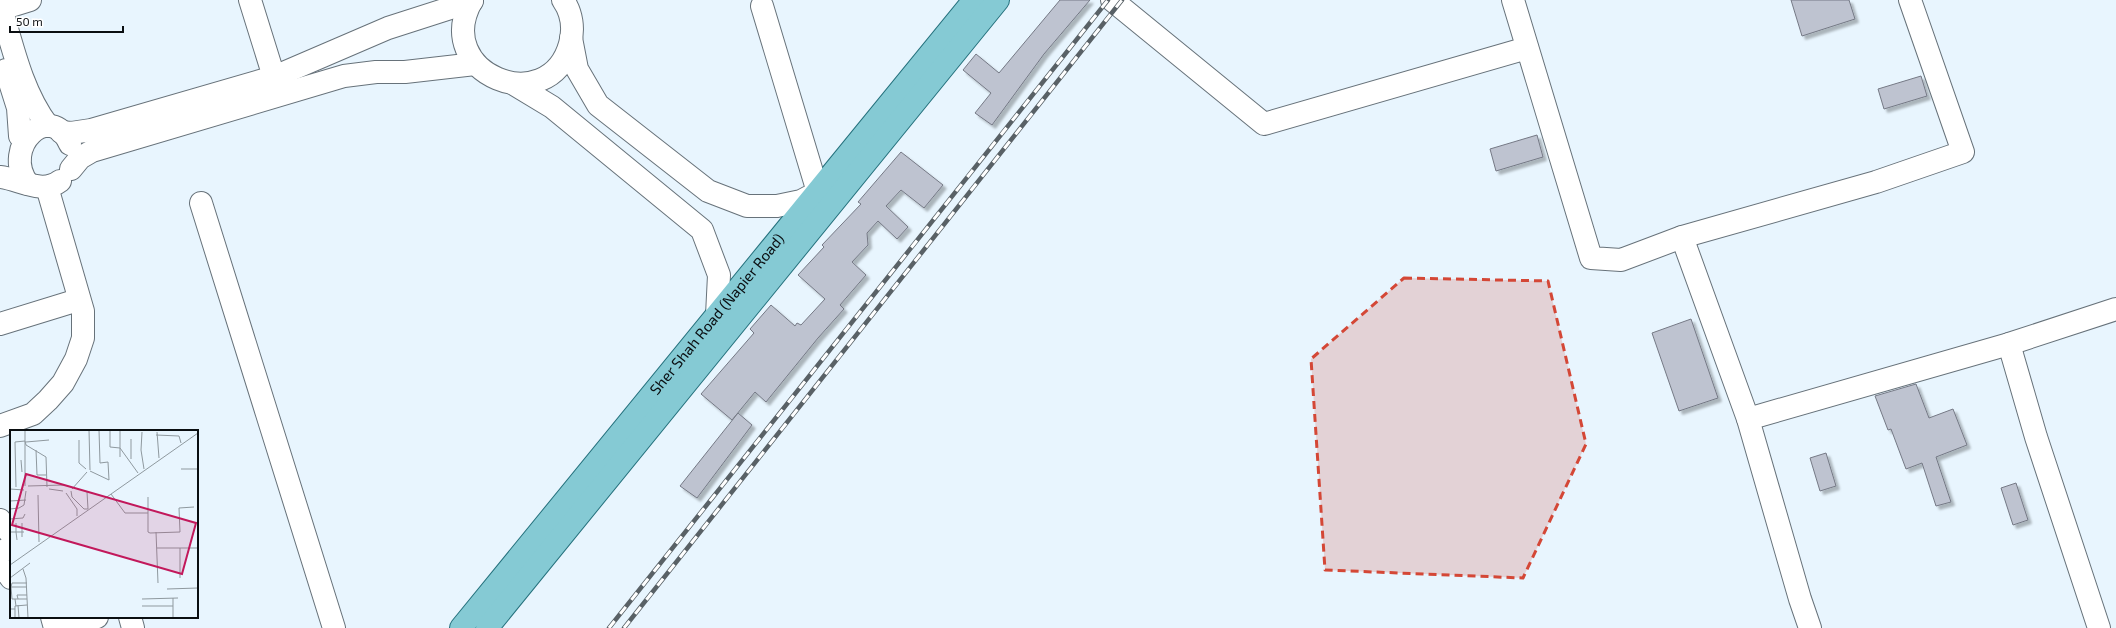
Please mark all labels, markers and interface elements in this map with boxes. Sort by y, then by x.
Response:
scale bar [10,8,123,34]
text: 50 m [16,14,43,28]
street label: Sher Shah Road (Napier Road) [645,230,788,398]
inset map [10,430,198,618]

